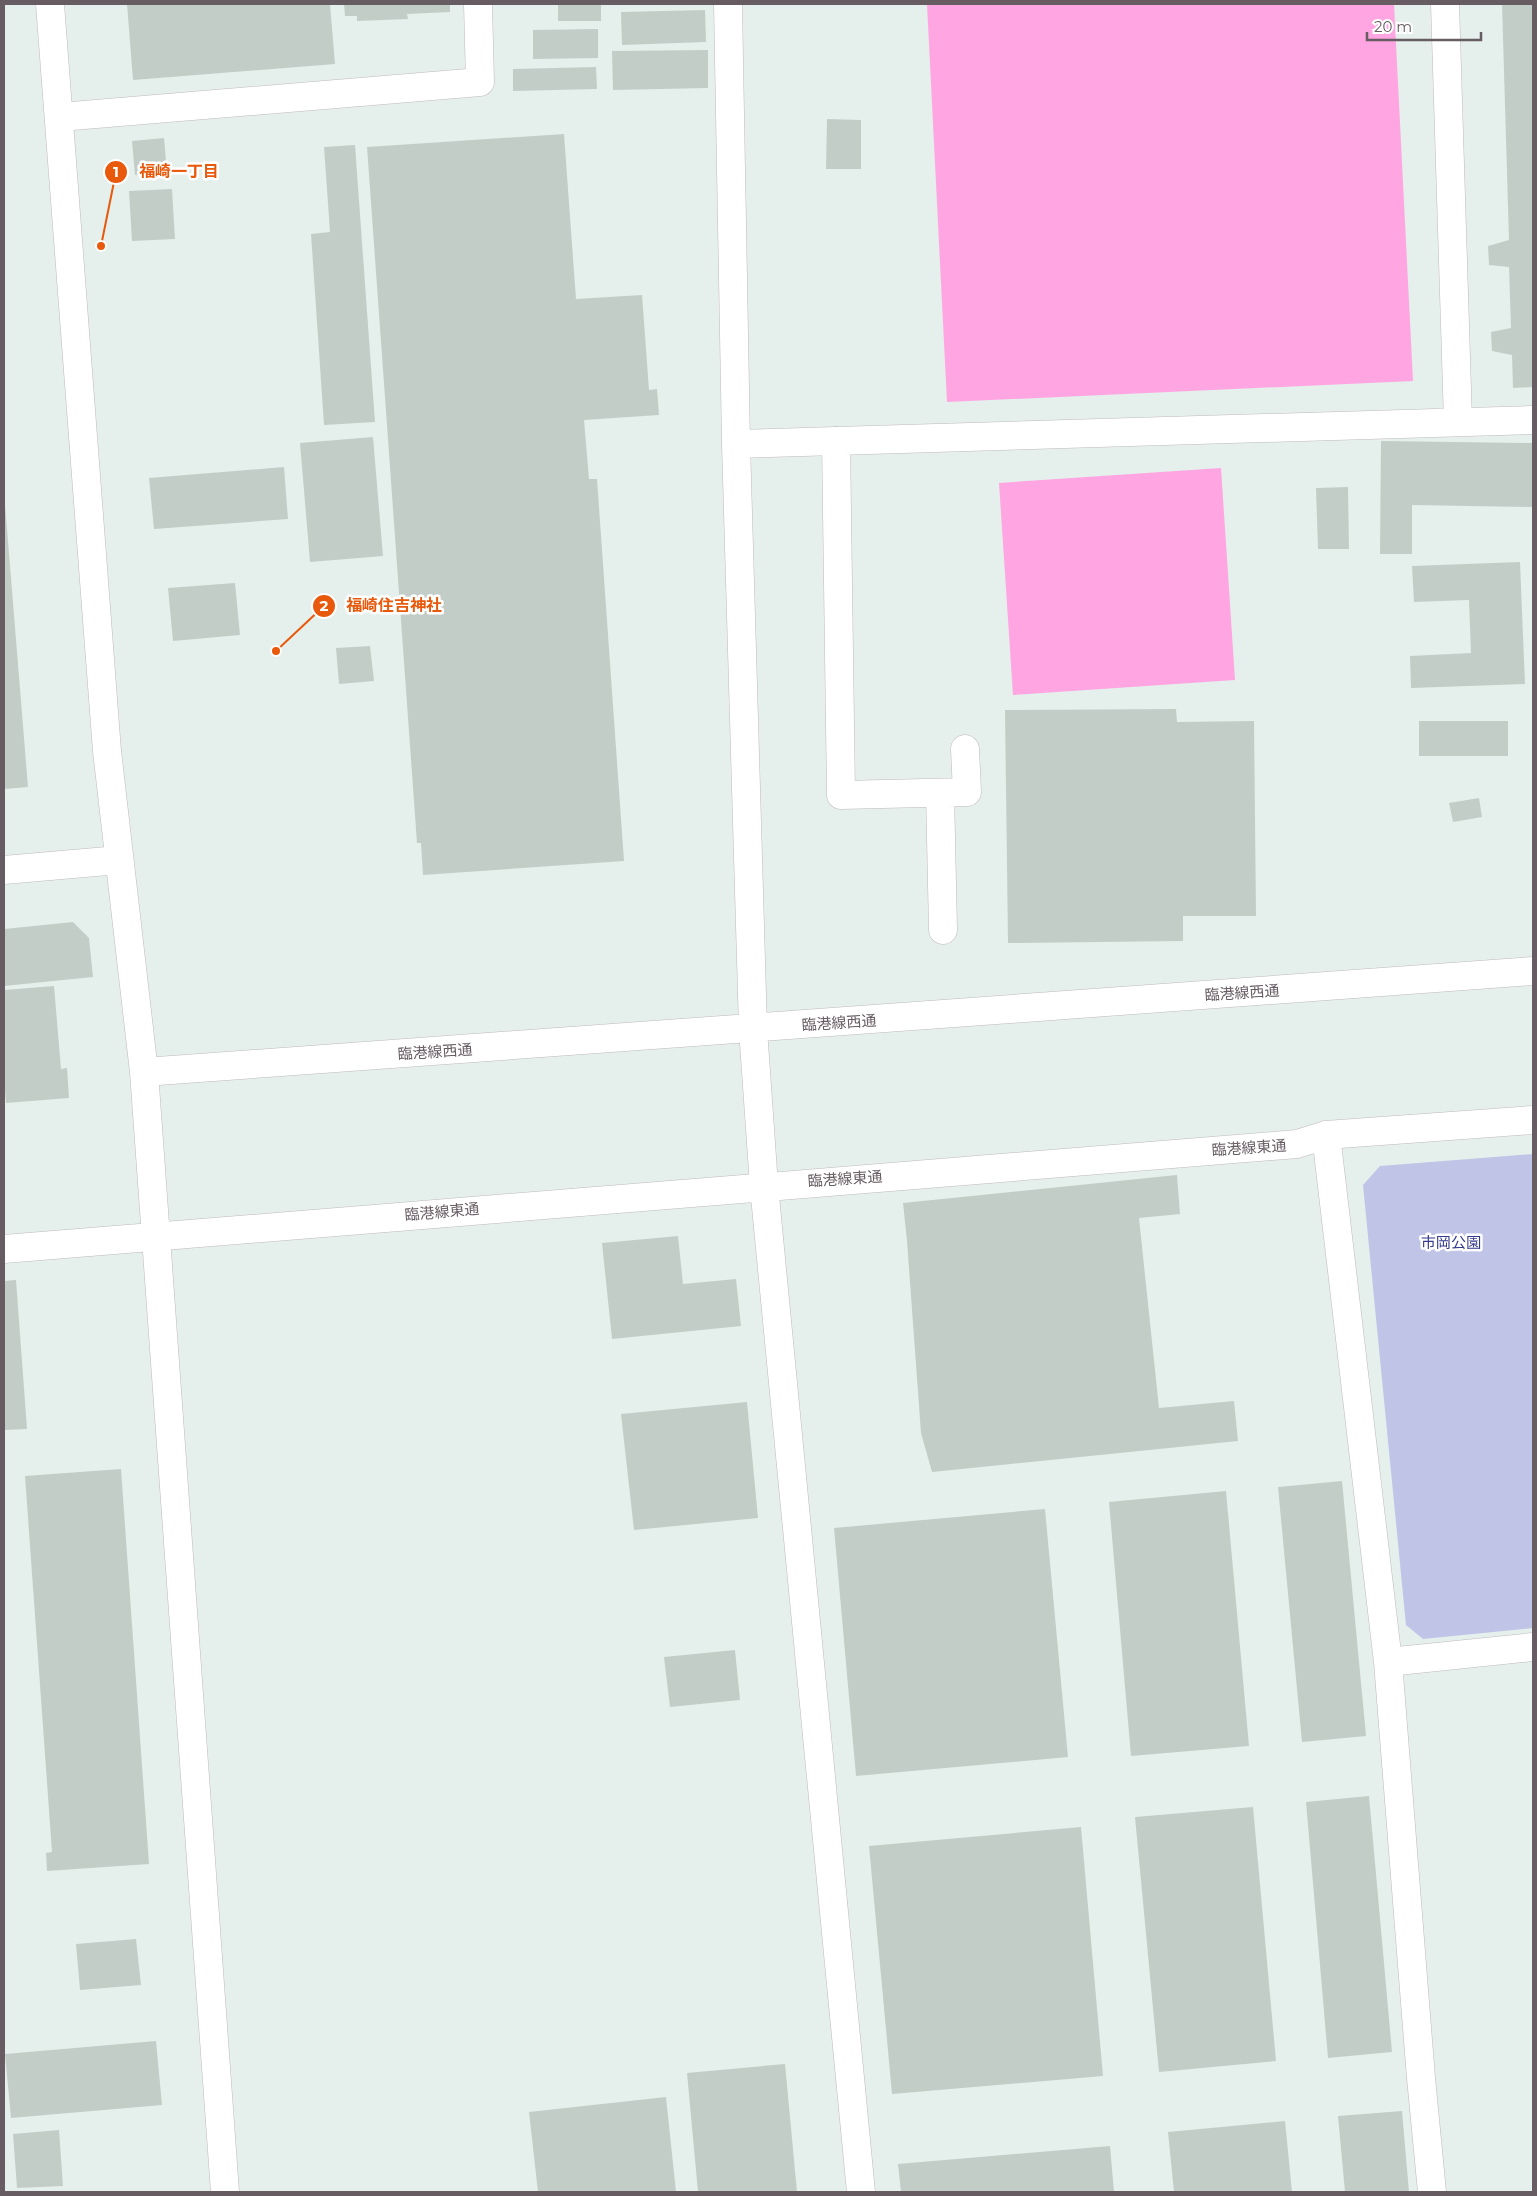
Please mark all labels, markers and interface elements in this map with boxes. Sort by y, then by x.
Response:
scale bar [1367,10,1481,42]
text: 20 m [1374,17,1412,36]
callout: 福崎一丁目 [104,156,229,187]
text: 1 [113,162,119,181]
text: 福崎一丁目 [139,162,219,181]
callout: 福崎住吉神社 [311,590,452,621]
text: 2 [320,596,329,615]
text: 福崎住吉神社 [346,596,442,615]
street label: 臨港線西通 [1204,980,1280,1005]
street label: 臨港線西通 [801,1010,877,1035]
street label: 臨港線西通 [397,1039,473,1064]
street label: 臨港線東通 [1211,1135,1287,1160]
street label: 臨港線東通 [807,1166,883,1191]
street label: 臨港線東通 [404,1199,480,1224]
park label: 市岡公園 [1421,1233,1481,1252]

